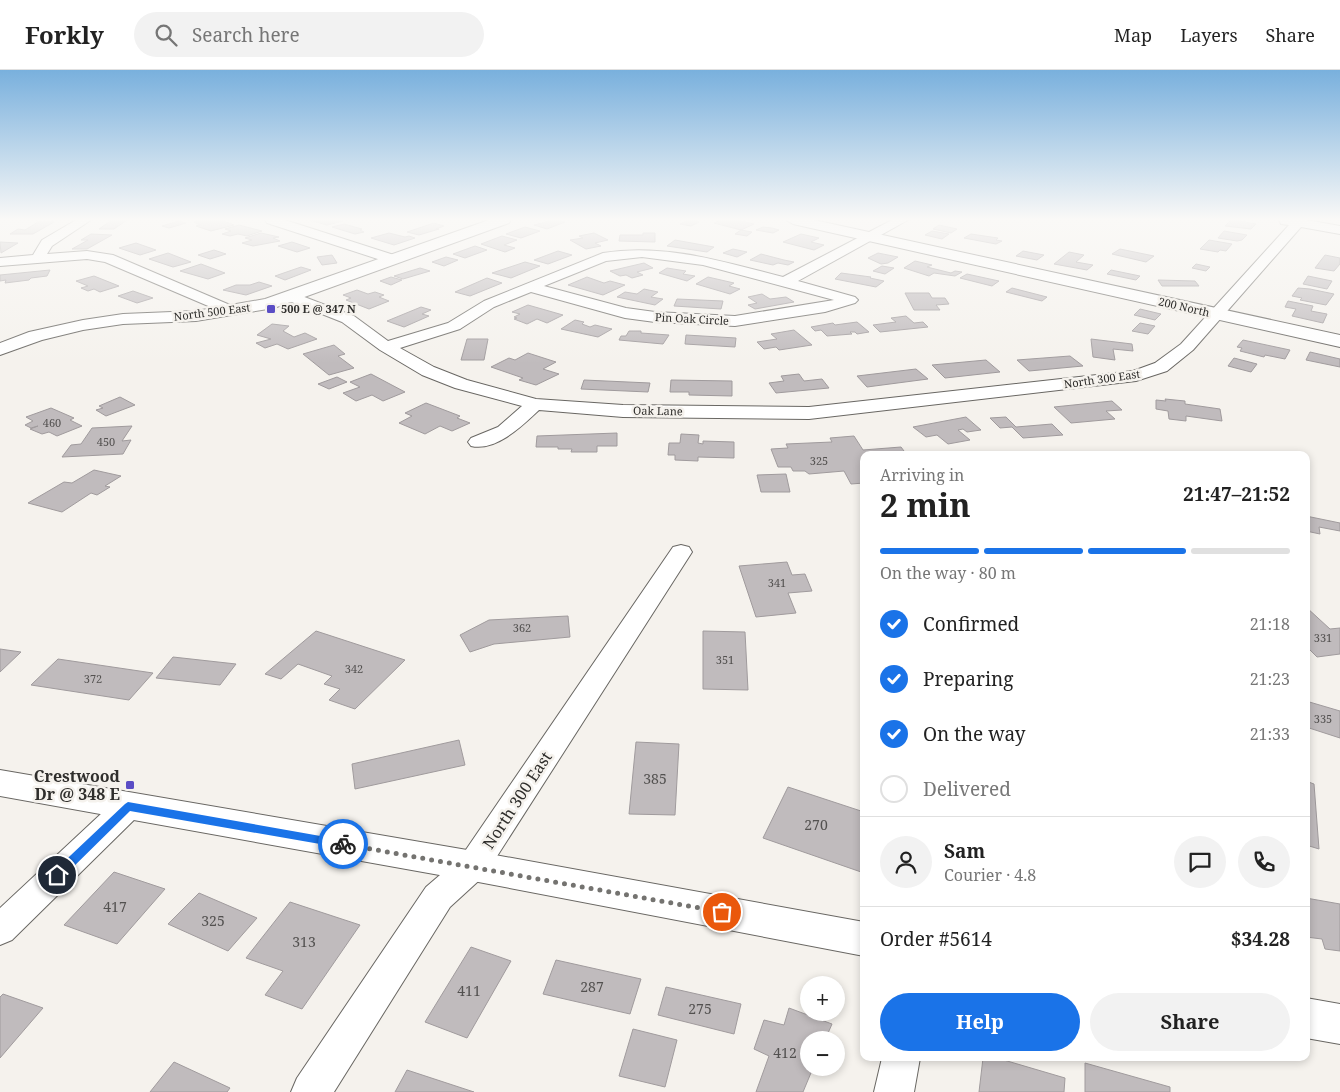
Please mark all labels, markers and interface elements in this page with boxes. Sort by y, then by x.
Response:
search box [134,12,484,57]
text: Forkly [25,18,104,51]
icon: search [152,21,180,49]
text: Search here [192,22,300,48]
text: Map [1114,23,1152,47]
text: Layers [1180,23,1238,47]
text: Share [1266,23,1315,47]
street label: 200 North [1157,293,1211,320]
street label: North 500 East [173,299,251,324]
place label: 500 E @ 347 N [281,301,356,316]
marker: 500 E @ 347 N [265,303,277,315]
street label: Pin Oak Circle [655,309,729,328]
street label: North 300 East [1063,366,1141,391]
street label: Oak Lane [633,403,683,418]
house number: 460 [43,415,61,430]
house number: 450 [97,434,115,449]
house number: 325 [810,453,828,468]
text: Arriving in [880,464,964,486]
text: 21:47–21:52 [1183,481,1290,507]
text: 2 min [880,483,971,526]
text: On the way · 80 m [880,562,1016,584]
house number: 341 [768,575,786,590]
icon: check [880,610,908,638]
text: Confirmed [923,611,1019,637]
text: 21:18 [1250,613,1290,635]
house number: 362 [513,620,531,635]
house number: 331 [1314,630,1332,645]
house number: 351 [716,652,734,667]
house number: 342 [345,661,363,676]
icon: check [880,665,908,693]
text: Preparing [923,666,1013,692]
text: 21:23 [1250,668,1290,690]
house number: 372 [84,671,102,686]
house number: 335 [1314,711,1332,726]
icon: check [880,720,908,748]
text: On the way [923,721,1026,747]
text: 21:33 [1250,723,1290,745]
street label: North 300 East [477,747,557,853]
place label: Crestwood Dr @ 348 E [34,765,121,805]
house number: 385 [643,769,667,788]
text: Delivered [923,776,1011,802]
marker: Crestwood Dr @ 348 E [124,779,136,791]
house number: 270 [804,815,828,834]
courier [318,819,368,869]
icon: bike [329,830,357,858]
button: person [880,836,932,888]
button: chat [1174,836,1226,888]
button: phone [1238,836,1290,888]
text: Sam [944,838,985,864]
pin [36,854,78,896]
icon: home [43,861,71,889]
text: Courier · 4.8 [944,864,1036,886]
pin [701,891,743,933]
house number: 417 [103,897,127,916]
icon: bag [708,898,736,926]
house number: 325 [201,911,225,930]
text: Order #5614 [880,926,992,952]
text: $34.28 [1231,926,1290,952]
house number: 313 [292,932,316,951]
map controls [800,976,845,1076]
button: + [800,976,845,1021]
house number: 287 [580,977,604,996]
house number: 411 [457,981,481,1000]
button: Help [880,993,1080,1051]
button: Share [1090,993,1290,1051]
house number: 275 [688,999,712,1018]
button: − [800,1031,845,1076]
house number: 412 [773,1043,797,1062]

